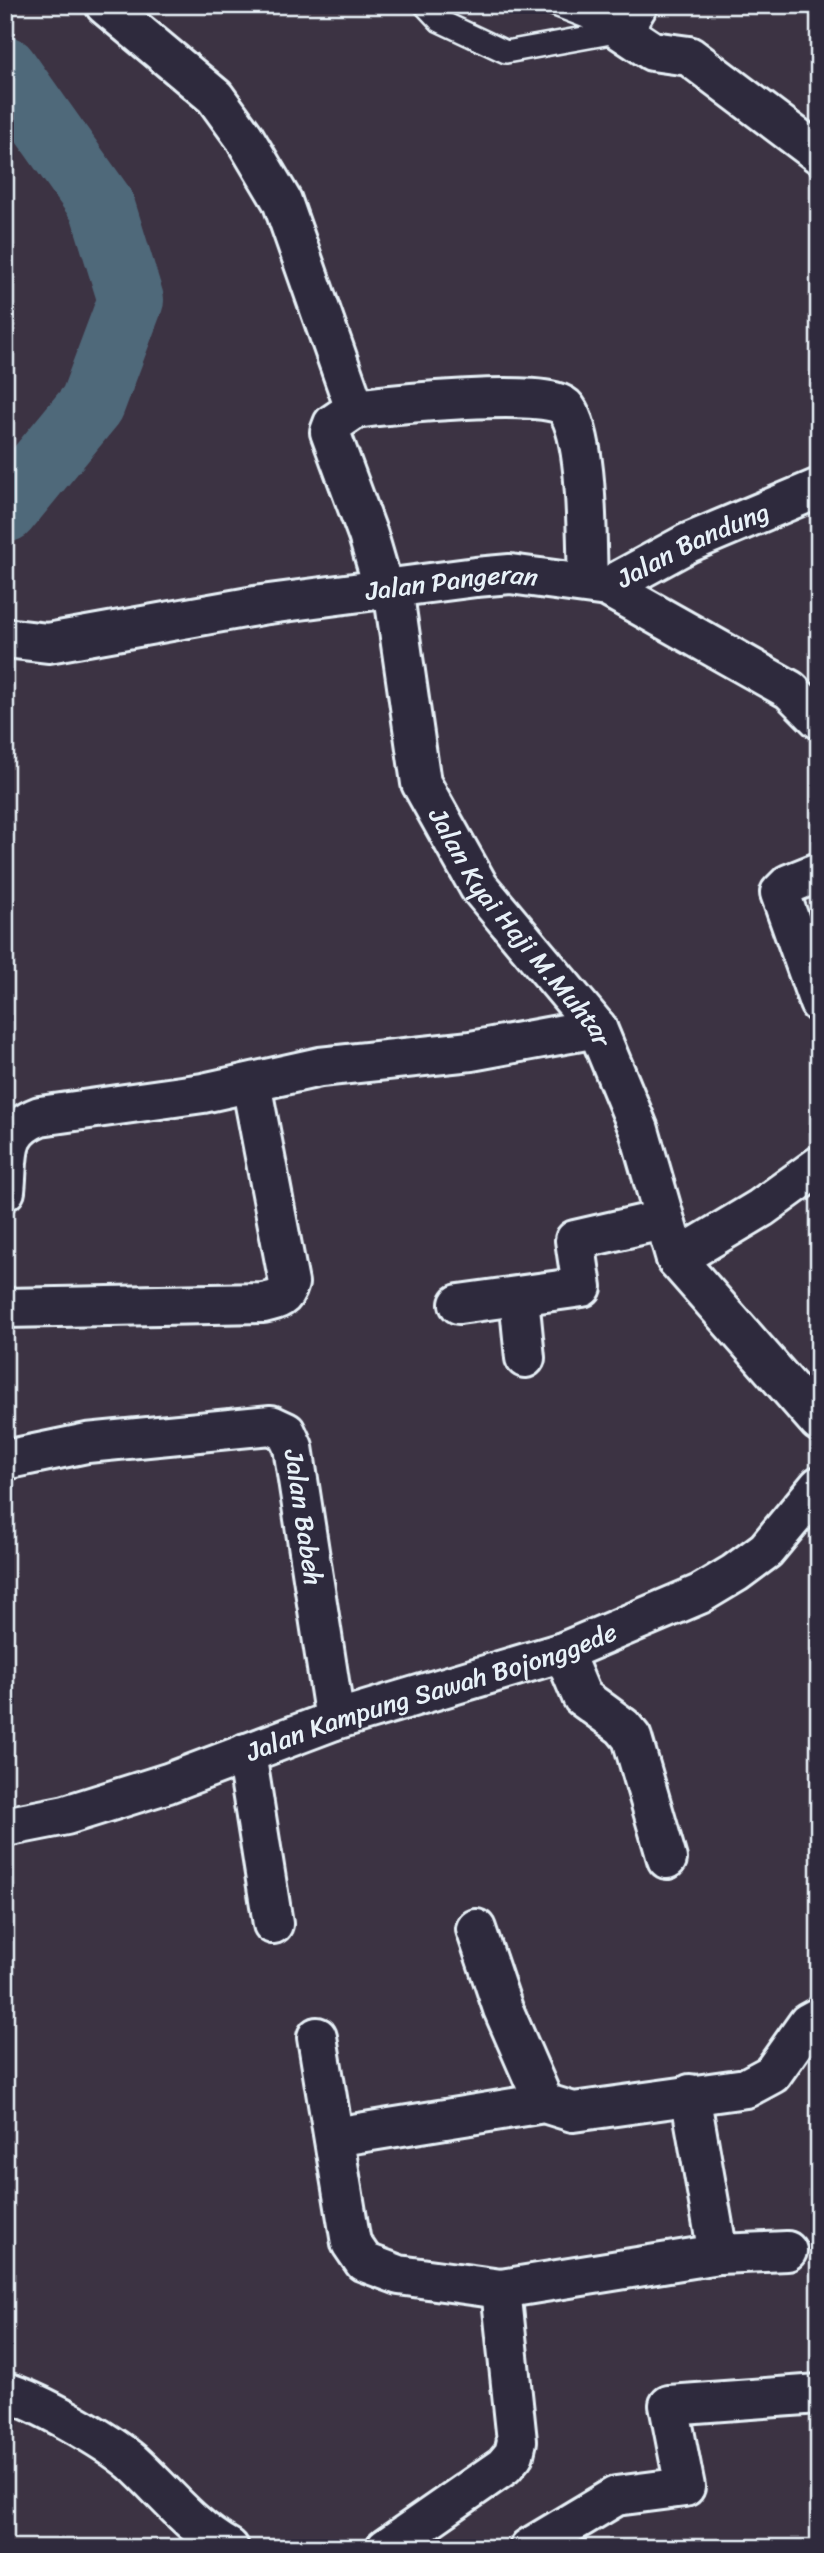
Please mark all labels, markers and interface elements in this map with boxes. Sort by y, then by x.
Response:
street label: Jalan Bandung [607,488,777,601]
street label: Jalan Pangeran [362,551,541,614]
street label: Jalan Kyai Haji M.Muhtar [415,798,626,1055]
street label: Jalan Babeh [271,1445,337,1589]
street label: Jalan Kampung Sawah Bojonggede [238,1609,624,1775]

